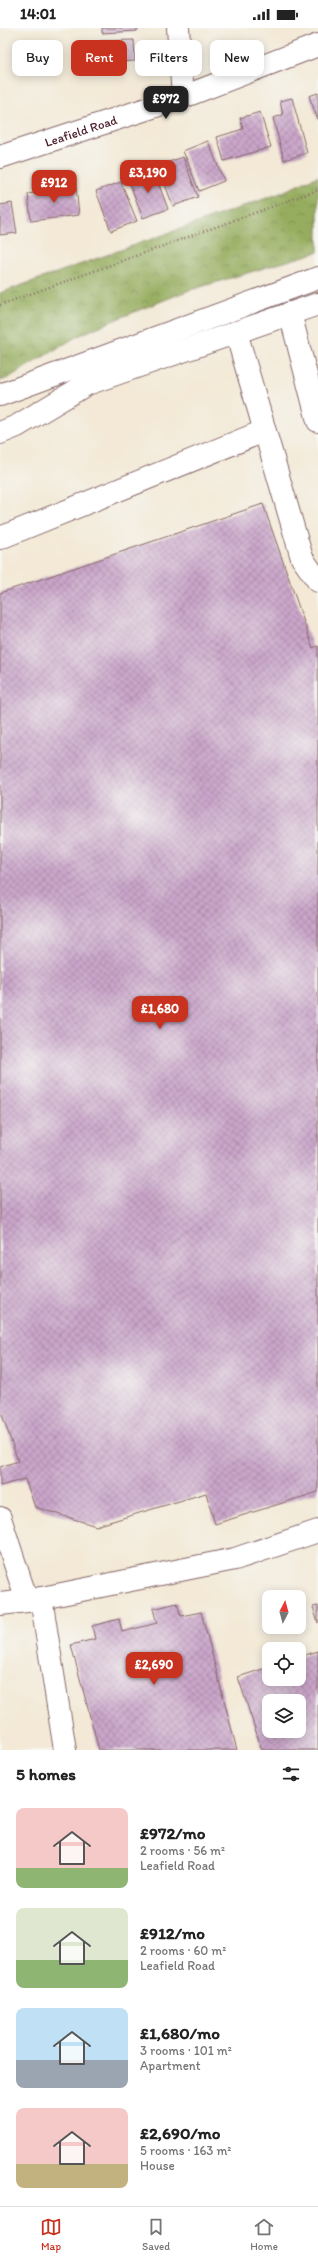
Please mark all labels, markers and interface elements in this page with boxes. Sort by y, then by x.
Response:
text: 14:01 [20,5,56,23]
chip: Buy [12,40,63,76]
chip: Rent [71,40,127,76]
chip: Filters [135,40,202,76]
chip: New [210,40,264,76]
pin: £972 [142,86,190,120]
text: £972 [152,91,180,106]
street label: Leafield Road [43,112,119,149]
pin: £3,190 [115,160,181,194]
text: £3,190 [129,165,167,180]
pin: £912 [30,170,78,204]
text: £912 [41,175,67,190]
pin: £1,680 [127,996,193,1030]
text: £1,680 [141,1001,179,1016]
north arrow [262,1590,306,1634]
map controls [262,1590,306,1738]
button: locate [262,1642,306,1686]
pin: £2,690 [121,1652,187,1686]
text: £2,690 [135,1657,173,1672]
button: layers [262,1694,306,1738]
icon: filters [280,1763,302,1785]
text: 5 homes [16,1764,76,1784]
text: £972/mo [140,1823,205,1843]
icon: home [48,1824,96,1872]
text: 2 rooms · 56 m² [140,1843,225,1858]
text: Leafield Road [140,1858,215,1873]
text: £912/mo [140,1923,205,1943]
icon: home [48,1924,96,1972]
text: 2 rooms · 60 m² [140,1943,226,1958]
text: Leafield Road [140,1958,215,1973]
text: £1,680/mo [140,2023,220,2043]
icon: home [48,2024,96,2072]
text: 3 rooms · 101 m² [140,2043,232,2058]
text: Apartment [140,2058,201,2073]
text: £2,690/mo [140,2123,221,2143]
icon: home [48,2124,96,2172]
text: 5 rooms · 163 m² [140,2143,231,2158]
text: House [140,2158,175,2173]
tab: Map [40,2216,62,2253]
tab: Saved [142,2216,170,2253]
tab: Home [250,2216,278,2253]

